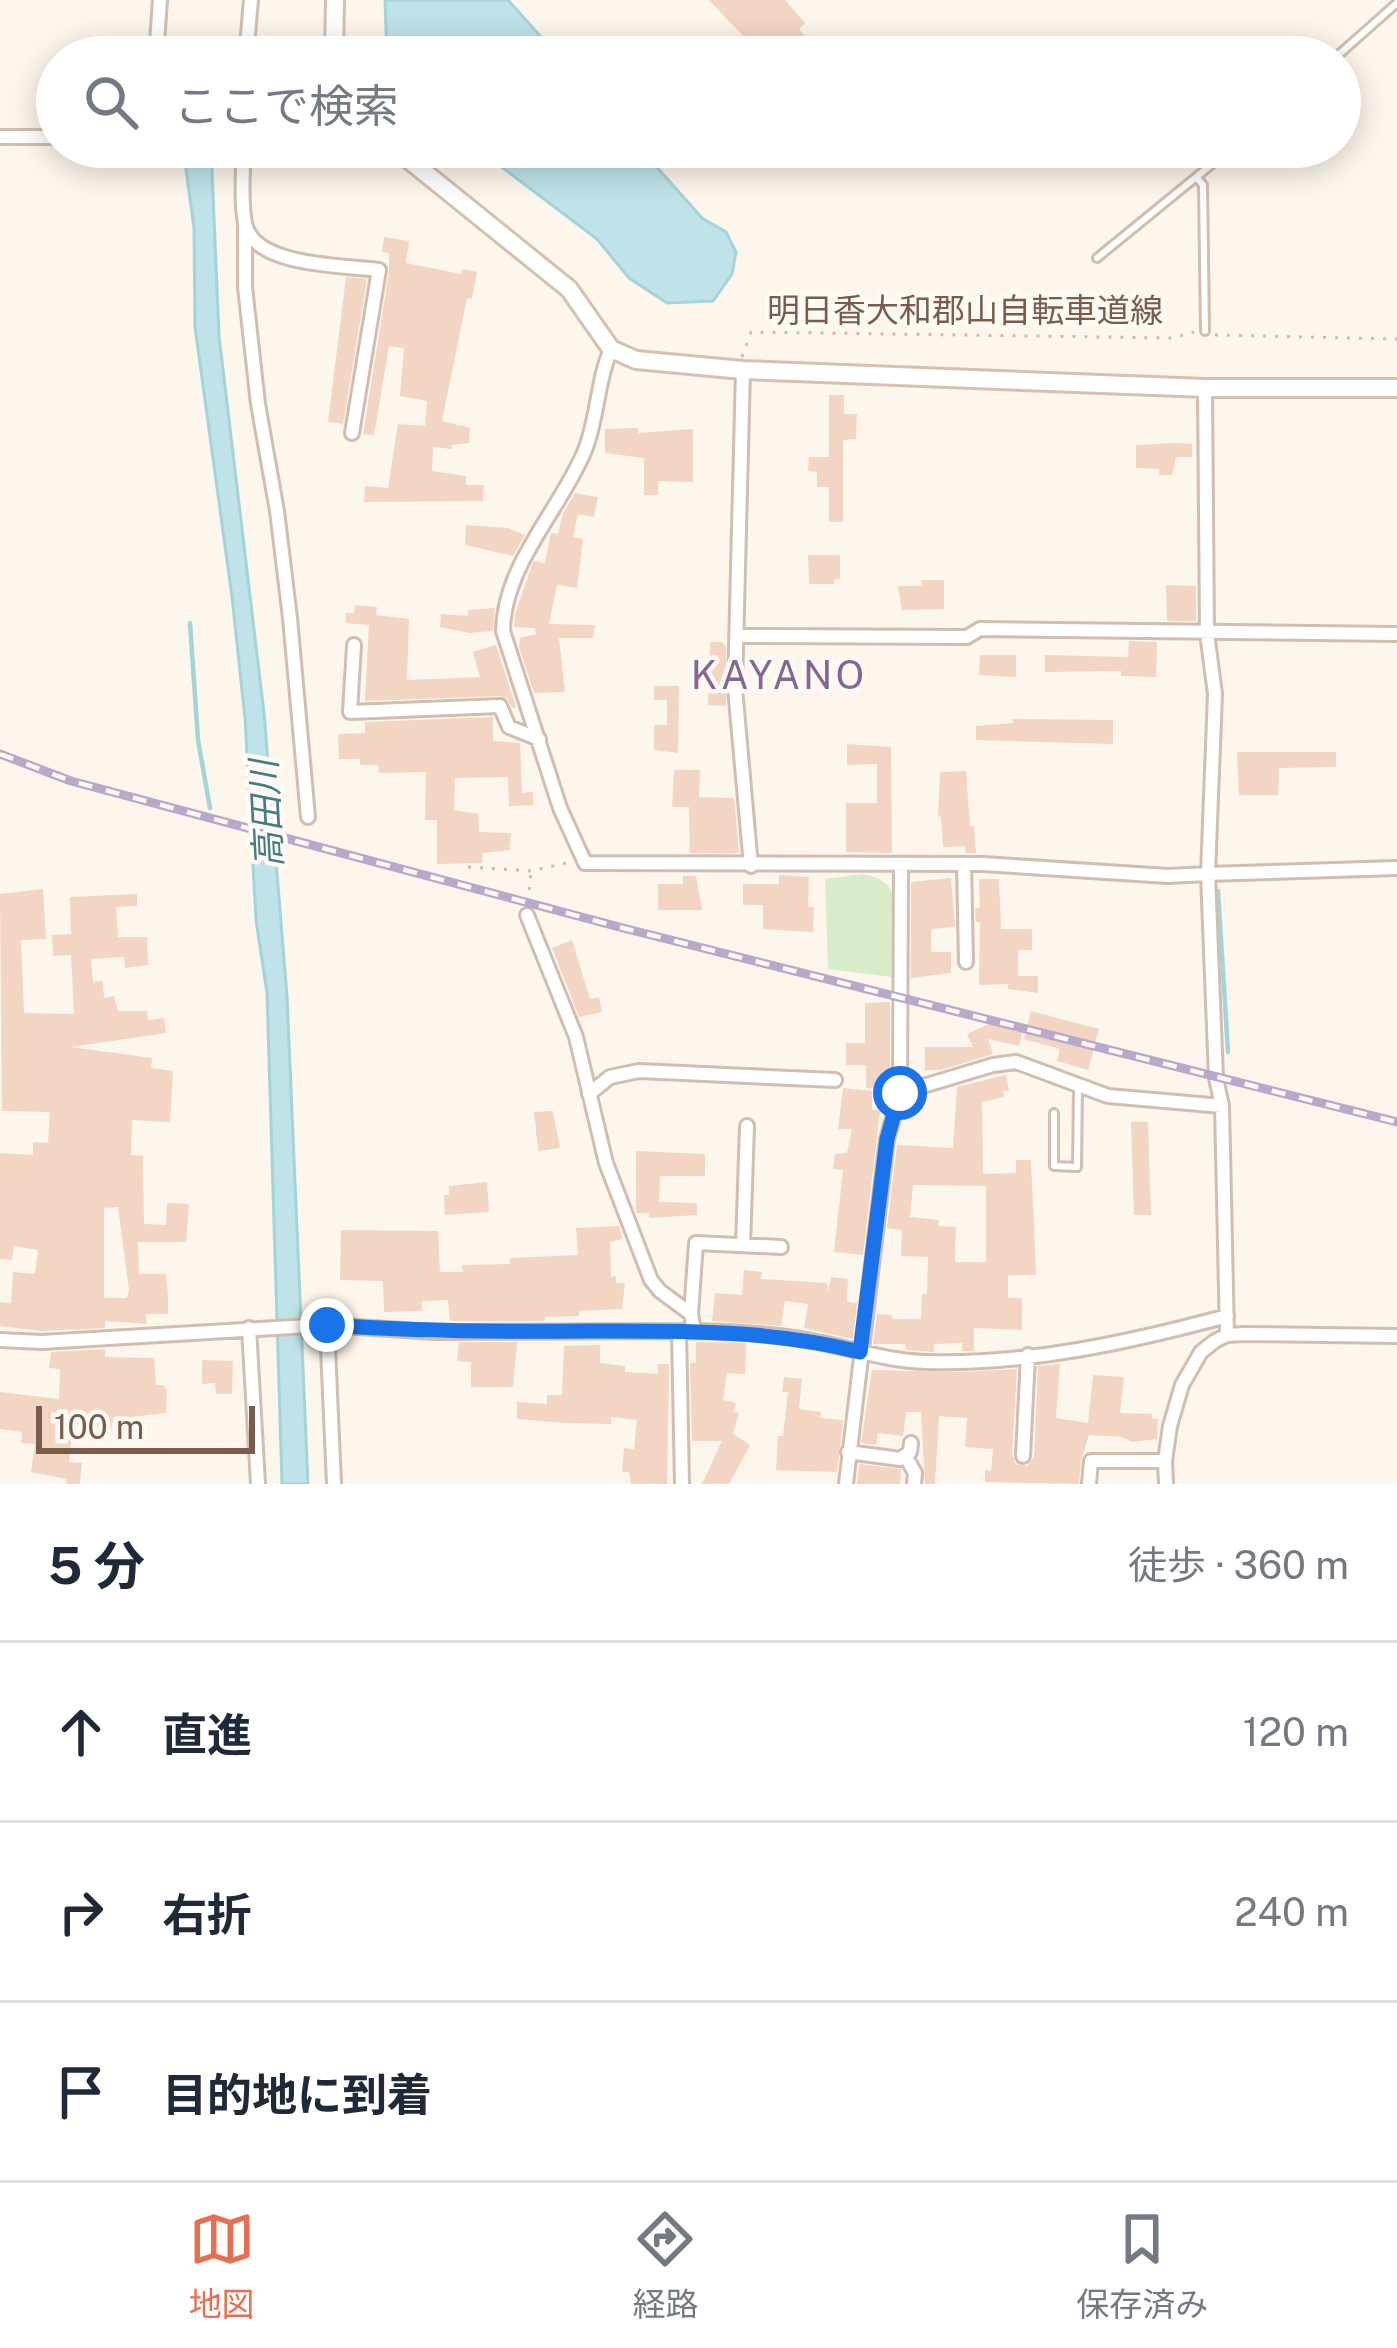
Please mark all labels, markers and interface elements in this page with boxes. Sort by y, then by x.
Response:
search box [36,36,1361,168]
icon: search [78,69,144,135]
text: ここで検索 [174,79,399,132]
street label: 明日香大和郡山自転車道線 [767,291,1163,329]
district label: KAYANO [691,652,867,698]
water label: 高田川 [242,755,290,869]
route start [873,1066,927,1120]
route end [300,1298,354,1352]
scale bar [36,1400,255,1453]
text: 100 m [54,1408,144,1446]
text: 5 分 [48,1536,145,1595]
text: 徒歩 · 360 m [1128,1542,1349,1588]
icon: ahead [48,1699,114,1765]
text: 直進 [162,1708,252,1761]
text: 120 m [1243,1709,1349,1755]
icon: right [48,1879,114,1945]
text: 右折 [162,1888,252,1941]
text: 240 m [1234,1889,1349,1935]
icon: arrive [48,2059,114,2125]
text: 目的地に到着 [162,2068,432,2121]
tab: 地図 [189,2206,255,2326]
tab: 経路 [632,2206,698,2326]
tab: 保存済み [1076,2206,1208,2326]

